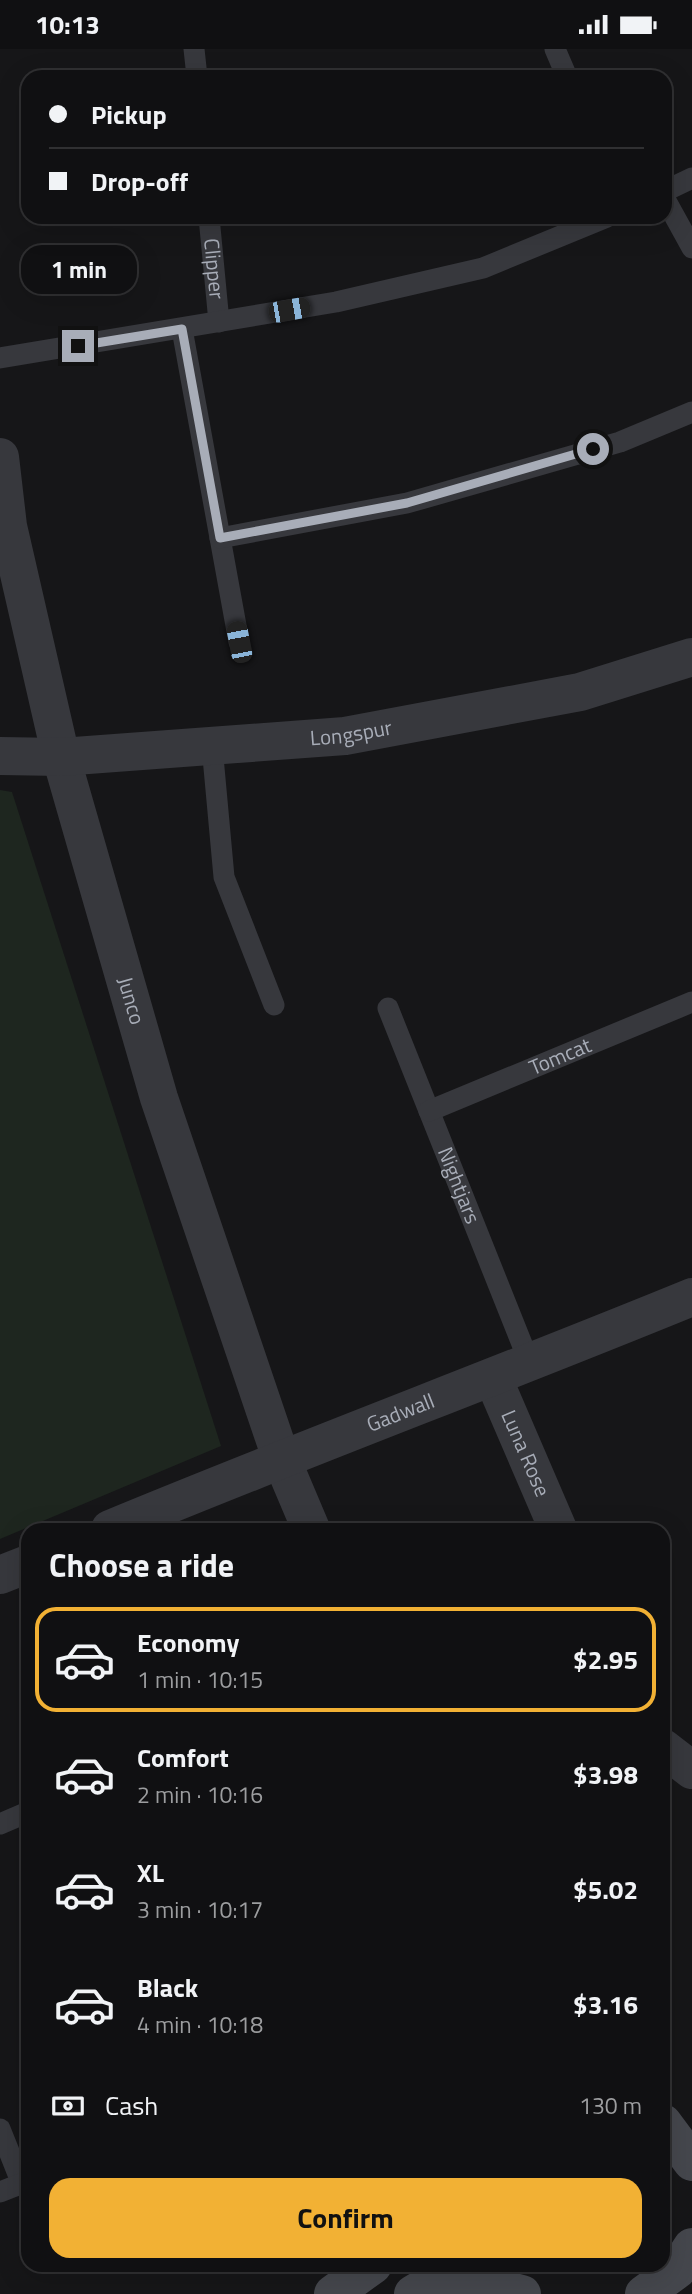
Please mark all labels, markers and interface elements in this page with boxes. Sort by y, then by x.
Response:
text: 10:13 [35,5,100,44]
text: Pickup [91,95,167,134]
text: Drop-off [91,162,188,201]
street label: Clipper [196,237,234,301]
callout: 1 min [20,245,136,293]
text: 1 min [51,252,107,287]
car [267,296,312,324]
route end [62,330,94,362]
route start [577,433,609,465]
car [225,619,254,665]
street label: Longspur [309,711,394,754]
street label: Junco [110,973,154,1028]
street label: Tomcat [524,1028,596,1083]
street label: Nightjars [430,1142,489,1228]
street label: Gadwall [361,1384,439,1440]
street label: Luna Rose [493,1404,559,1501]
text: Choose a ride [49,1541,234,1589]
text: Economy [137,1623,239,1662]
icon: car [53,1628,116,1691]
text: $2.95 [573,1640,638,1679]
text: 1 min · 10:15 [137,1662,263,1697]
text: Comfort [137,1738,229,1777]
icon: car [53,1743,116,1806]
text: $3.98 [573,1755,638,1794]
text: 2 min · 10:16 [137,1777,263,1812]
text: XL [137,1853,164,1892]
icon: car [53,1858,116,1921]
text: $5.02 [573,1870,638,1909]
text: 3 min · 10:17 [137,1892,263,1927]
text: Black [137,1968,198,2007]
icon: car [53,1973,116,2036]
text: $3.16 [573,1985,638,2024]
text: 4 min · 10:18 [137,2007,263,2042]
text: Cash [105,2086,158,2125]
icon: cash [49,2087,87,2125]
text: 130 m [579,2088,642,2123]
button: Confirm [49,2178,642,2258]

